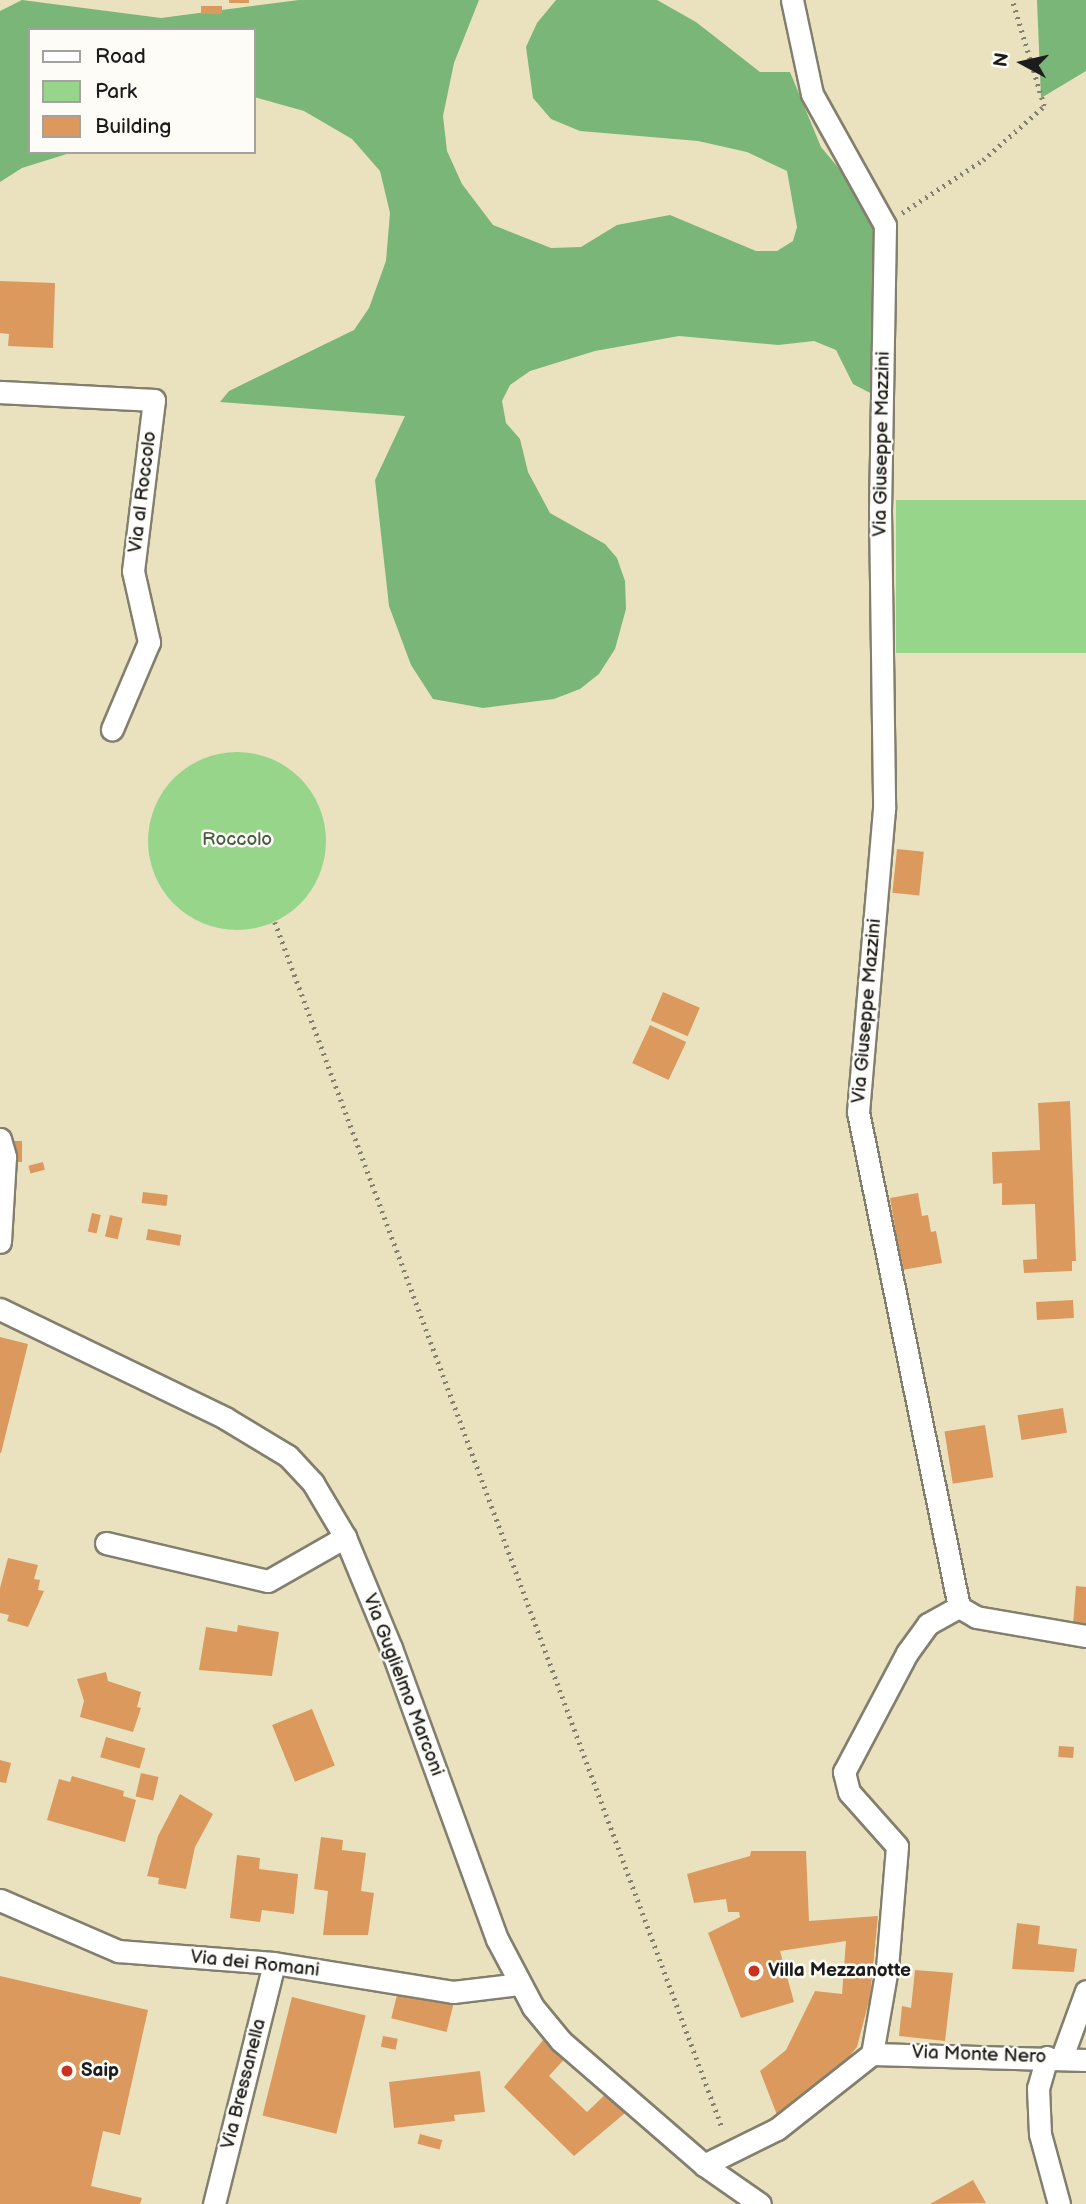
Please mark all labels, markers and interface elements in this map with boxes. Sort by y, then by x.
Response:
legend [28,28,256,154]
north arrow [988,28,1058,98]
text: Road [95,44,146,69]
text: N [989,51,1014,69]
text: Park [95,79,137,104]
text: Building [95,114,171,139]
street label: Via Giuseppe Mazzini [869,351,895,537]
street label: Via al Roccolo [124,430,162,554]
park label: Roccolo [202,829,272,851]
street label: Via Giuseppe Mazzini [848,918,886,1104]
street label: Via Guglielmo Marconi [358,1591,448,1779]
street label: Via dei Romani [189,1946,321,1982]
place label: Villa Mezzanotte [768,1960,911,1982]
marker: Villa Mezzanotte [746,1963,762,1979]
street label: Via Bressanella [217,2016,271,2152]
street label: Via Monte Nero [911,2041,1047,2069]
place label: Saip [81,2060,119,2082]
marker: Saip [59,2063,75,2079]

